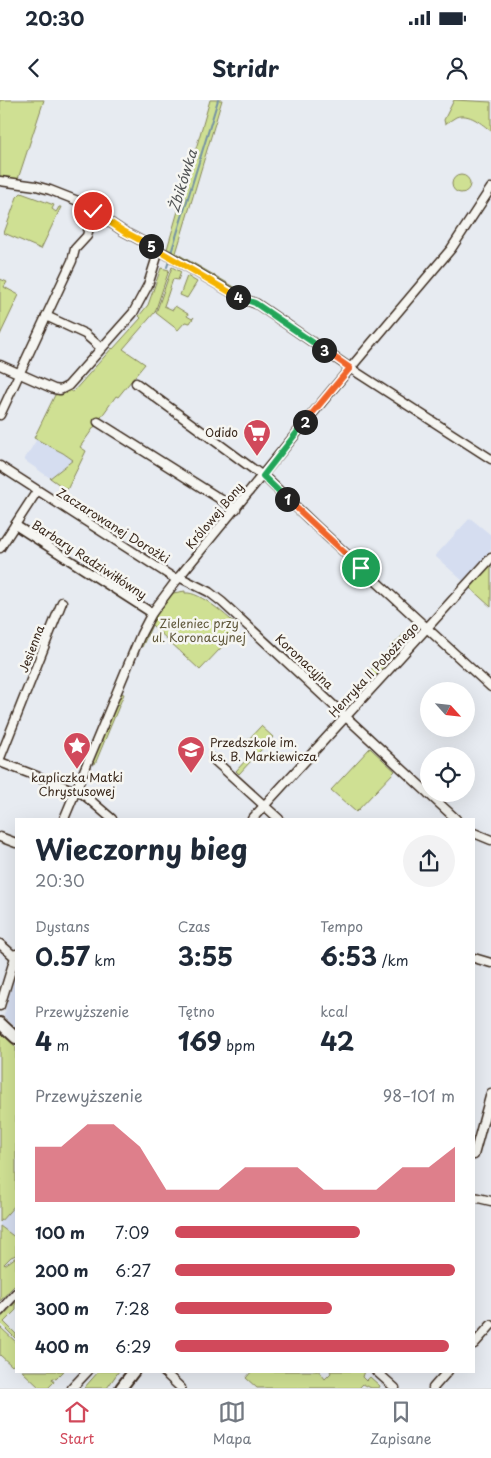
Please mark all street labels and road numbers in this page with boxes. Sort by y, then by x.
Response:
street label: Królowej Bony [181,478,248,553]
street label: Zaczarowanej Dorożki [54,483,174,567]
street label: Barbary Radziwiłłówny [29,515,151,603]
street label: Henryka II Pobożnego [324,618,422,721]
street label: Jesienna [14,622,49,675]
street label: Koronacyjna [272,630,338,693]

